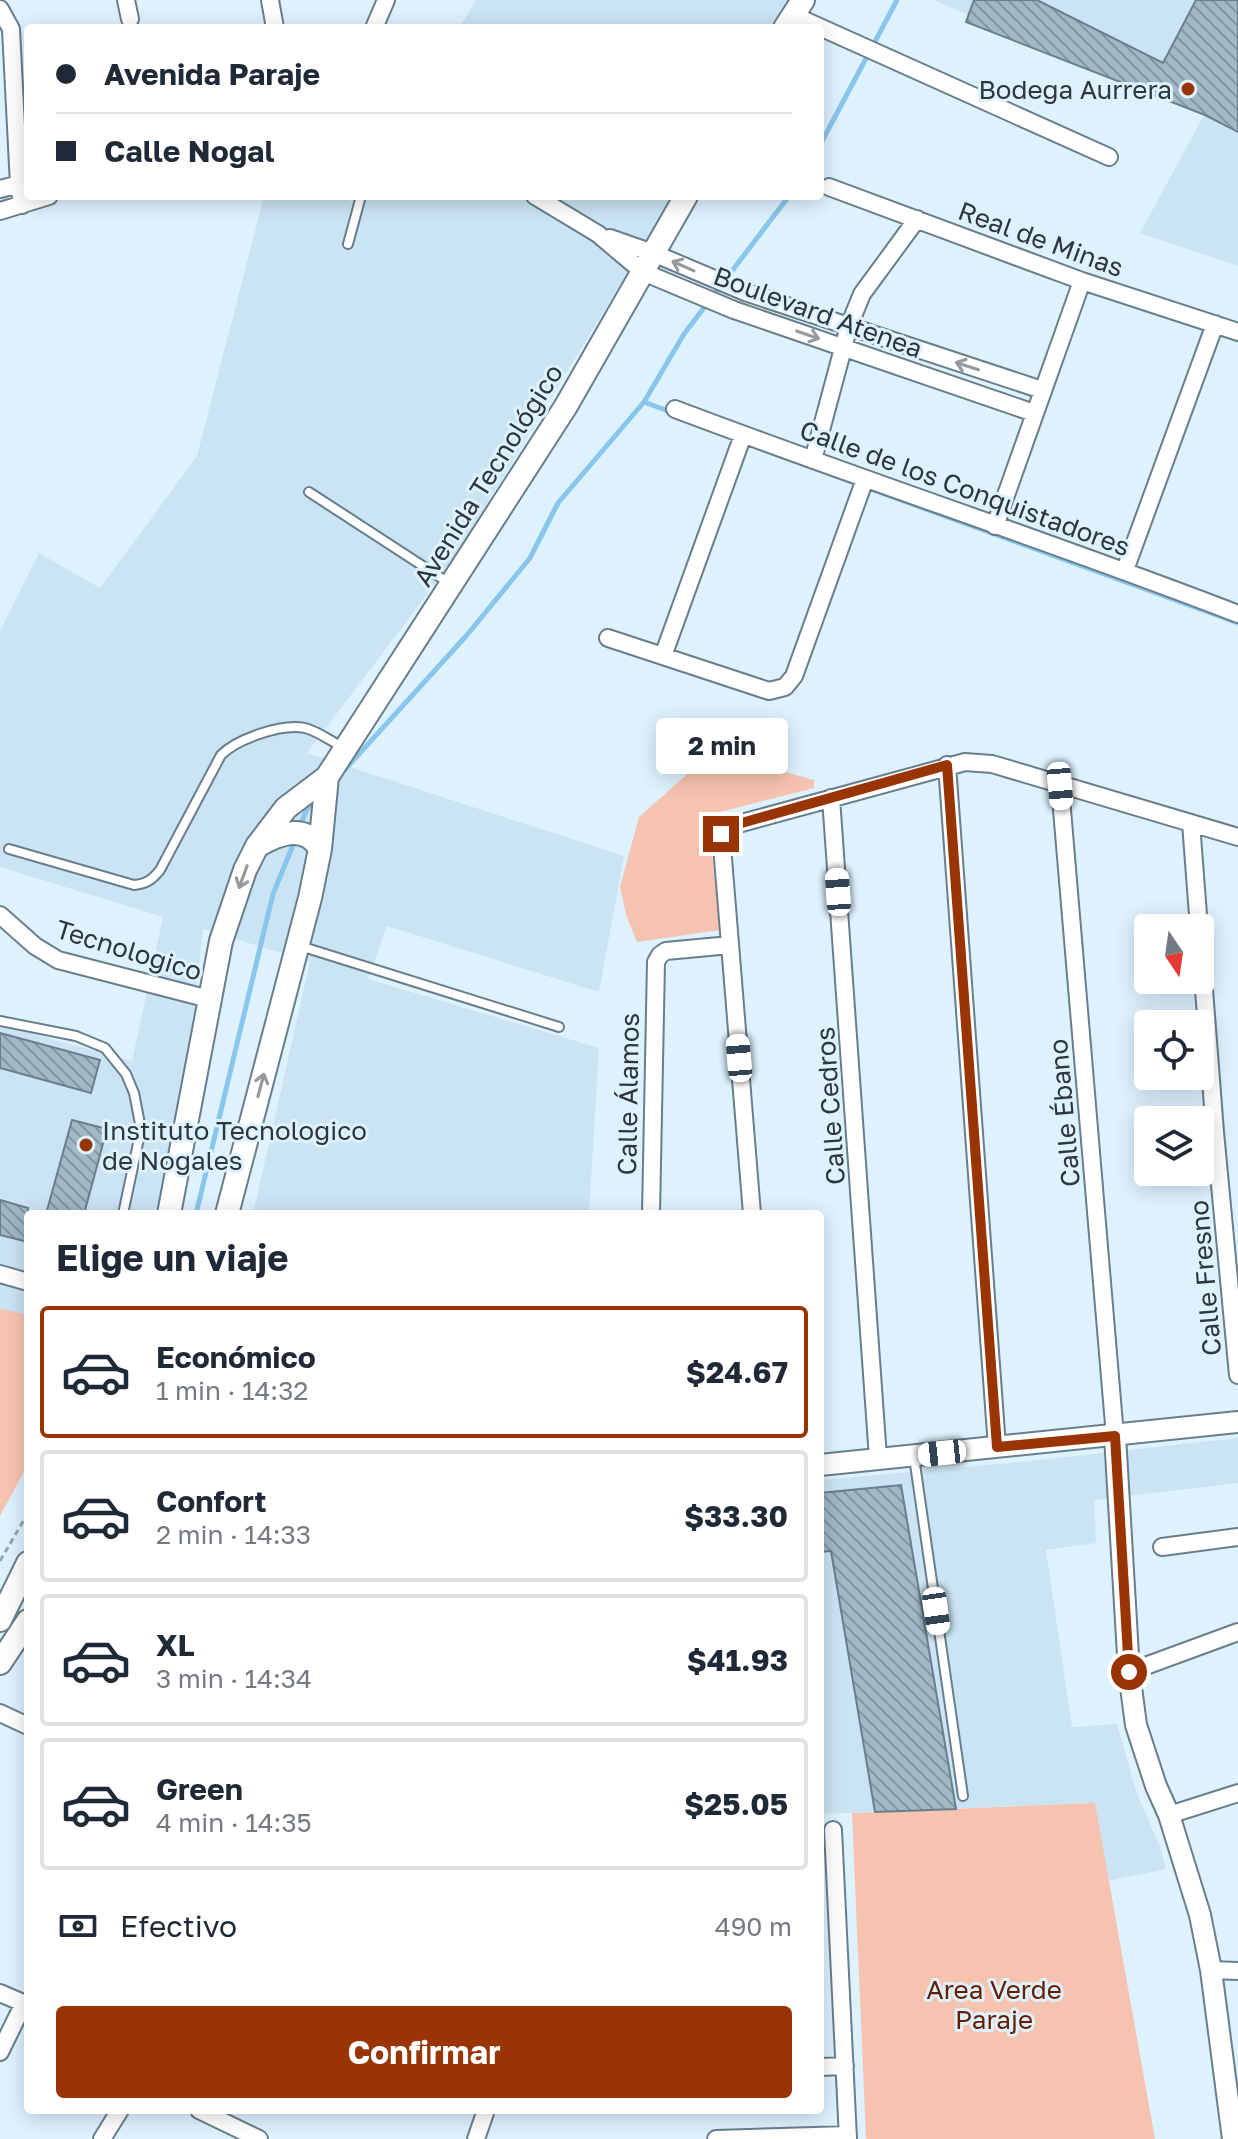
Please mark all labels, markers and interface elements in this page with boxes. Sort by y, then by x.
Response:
text: Avenida Paraje [104,56,320,92]
place label: Bodega Aurrera [978,74,1172,105]
marker: Bodega Aurrera [1179,80,1197,98]
text: Calle Nogal [104,133,275,169]
street label: Real de Minas [954,195,1128,283]
one-way arrow [671,258,696,273]
street label: Boulevard Atenea [709,260,927,364]
one-way arrow [795,329,820,344]
one-way arrow [955,357,980,372]
street label: Avenida Tecnológico [407,358,569,592]
street label: Calle de los Conquistadores [796,414,1134,562]
callout: 2 min [655,718,787,774]
text: 2 min [688,730,756,761]
car [1046,761,1074,811]
route end [703,816,739,852]
one-way arrow [234,865,249,890]
car [824,867,852,917]
street label: Tecnologico [52,913,206,987]
north arrow [1134,914,1214,994]
map controls [1134,914,1214,1186]
button: locate [1134,1010,1214,1090]
street label: Calle Álamos [611,1012,645,1176]
street label: Calle Cedros [809,1026,851,1186]
car [725,1033,753,1083]
street label: Calle Ébano [1042,1038,1086,1188]
one-way arrow [255,1072,270,1098]
button: layers [1134,1106,1214,1186]
place label: Instituto Tecnologico de Nogales [102,1115,367,1176]
marker: Instituto Tecnologico de Nogales [77,1136,95,1154]
street label: Calle Fresno [1183,1199,1227,1357]
text: Elige un viaje [56,1236,288,1279]
icon: car [60,1336,132,1408]
text: Económico [156,1339,316,1375]
text: $24.67 [686,1354,788,1390]
text: 1 min · 14:32 [156,1375,308,1406]
car [917,1439,967,1467]
icon: car [60,1480,132,1552]
text: Confort [156,1483,267,1519]
text: $33.30 [684,1498,788,1534]
text: 2 min · 14:33 [156,1519,311,1550]
car [921,1586,951,1636]
icon: car [60,1624,132,1696]
text: XL [156,1627,195,1663]
text: $41.93 [687,1642,788,1678]
route start [1111,1654,1147,1690]
text: 3 min · 14:34 [156,1663,312,1694]
icon: car [60,1768,132,1840]
text: Green [156,1771,243,1807]
text: $25.05 [684,1786,788,1822]
text: 4 min · 14:35 [156,1807,312,1838]
icon: cash [56,1904,100,1948]
text: Efectivo [120,1908,237,1944]
text: 490 m [715,1911,792,1942]
park label: Area Verde Paraje [926,1974,1062,2035]
button: Confirmar [56,2006,792,2098]

